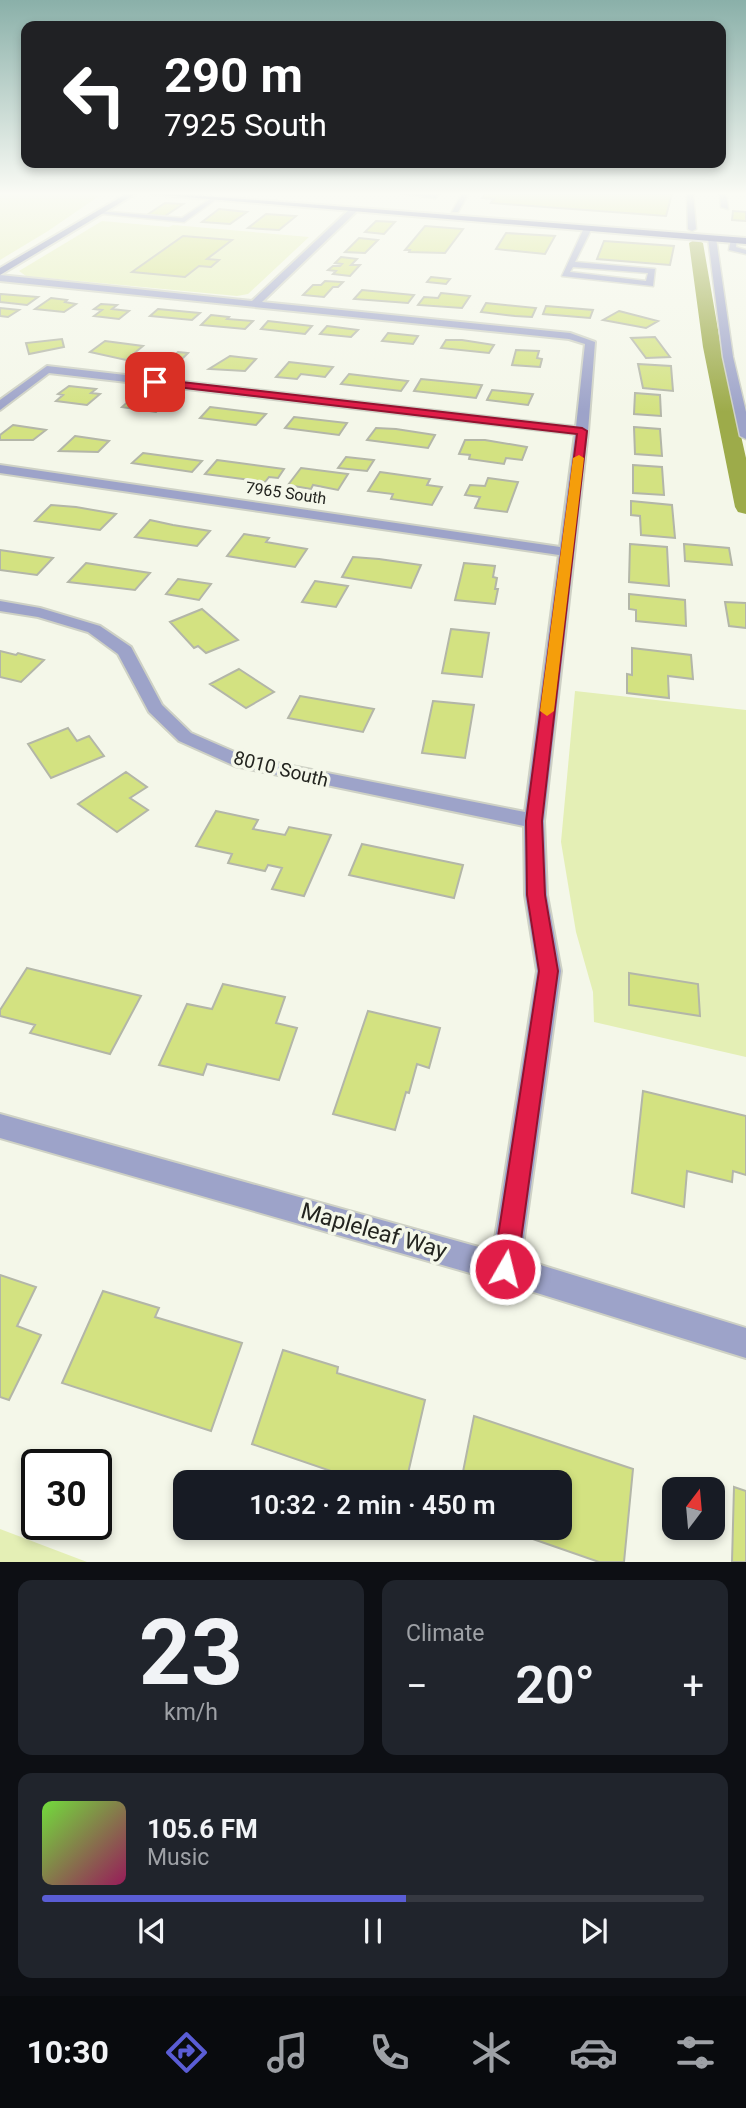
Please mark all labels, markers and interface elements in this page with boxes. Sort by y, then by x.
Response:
text: 290 m [164,47,303,104]
icon: left [49,49,140,140]
text: 7925 South [164,106,327,144]
pin [125,352,185,412]
icon: arrive [136,363,174,401]
street label: 7965 South [244,478,328,508]
street label: 8010 South [231,746,331,792]
street label: Mapleleaf Way [298,1197,450,1265]
position arrow [468,1232,542,1306]
speed limit sign: 30 [21,1449,112,1540]
north arrow [662,1477,724,1540]
map controls [662,1477,725,1540]
text: 10:32 · 2 min · 450 m [249,1490,496,1520]
text: 23 [139,1600,243,1706]
text: Climate [406,1620,485,1647]
text: 20° [515,1655,595,1716]
text: − [406,1664,428,1708]
text: + [682,1664,704,1708]
text: km/h [164,1699,218,1726]
text: 105.6 FM [147,1814,258,1844]
text: Music [147,1844,209,1871]
icon: previous [133,1912,171,1950]
icon: pause [354,1912,392,1950]
icon: next [575,1912,613,1950]
icon: directions [162,2028,211,2077]
icon: music [263,2028,312,2077]
icon: phone [365,2028,414,2077]
icon: climate [467,2028,516,2077]
icon: car [569,2028,618,2077]
icon: filters [671,2028,720,2077]
text: 10:30 [26,2033,109,2071]

